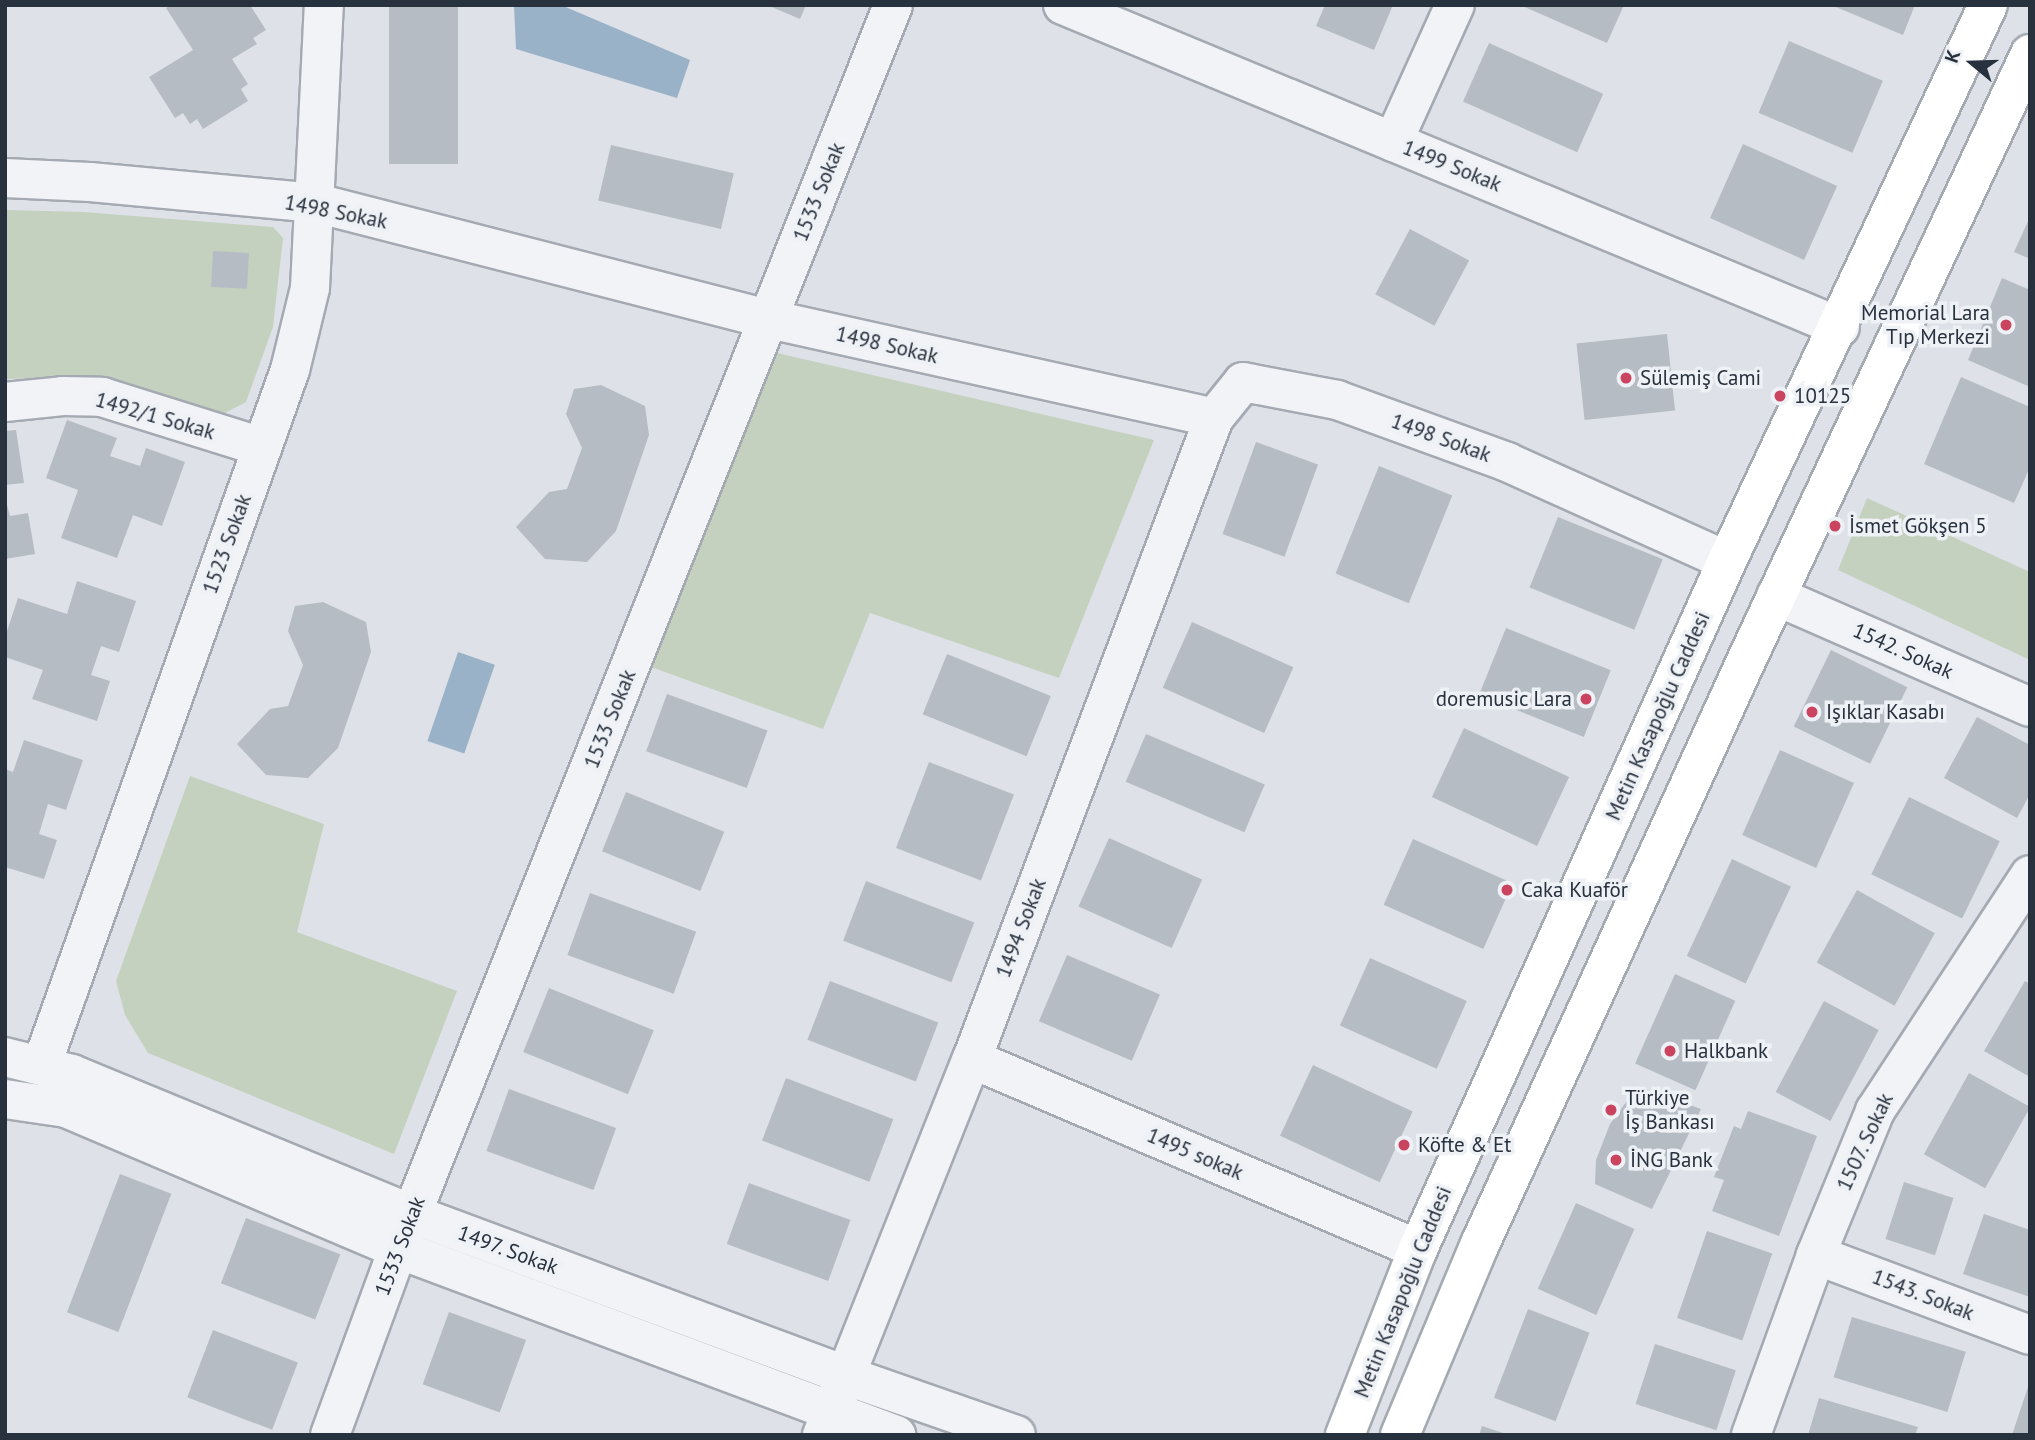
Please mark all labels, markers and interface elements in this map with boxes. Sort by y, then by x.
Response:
north arrow [1937,28,2007,98]
text: K [1939,47,1965,66]
street label: 1499 Sokak [1399,135,1505,197]
street label: 1533 Sokak [788,139,850,245]
street label: 1498 Sokak [282,190,390,234]
place label: Memorial Lara Tıp Merkezi [1861,300,1990,350]
marker: Memorial Lara Tıp Merkezi [1996,315,2016,335]
street label: 1498 Sokak [833,321,941,369]
place label: Sülemiş Cami [1640,365,1761,391]
marker: Sülemiş Cami [1618,370,1634,386]
place label: 10125 [1794,383,1851,409]
street label: 1492/1 Sokak [92,387,218,445]
marker: 10125 [1772,388,1788,404]
street label: 1498 Sokak [1388,408,1494,468]
street label: 1523 Sokak [197,491,257,597]
place label: İsmet Gökşen 5 [1849,513,1987,539]
marker: İsmet Gökşen 5 [1827,518,1843,534]
street label: Metin Kasapoğlu Caddesi [1601,608,1715,824]
street label: 1542. Sokak [1848,617,1958,685]
street label: 1533 Sokak [579,666,641,772]
place label: doremusic Lara [1435,686,1572,712]
marker: doremusic Lara [1578,691,1594,707]
place label: Işıklar Kasabı [1826,699,1945,725]
marker: Işıklar Kasabı [1804,704,1820,720]
street label: 1494 Sokak [991,875,1051,981]
place label: Caka Kuaför [1521,877,1628,903]
marker: Caka Kuaför [1499,882,1515,898]
place label: Halkbank [1684,1038,1768,1064]
marker: Halkbank [1662,1043,1678,1059]
place label: Türkiye İş Bankası [1625,1085,1715,1135]
street label: 1507. Sokak [1831,1088,1899,1196]
marker: Türkiye İş Bankası [1603,1102,1619,1118]
street label: 1495 sokak [1143,1122,1247,1186]
place label: Köfte & Et [1418,1132,1511,1158]
marker: Köfte & Et [1396,1137,1412,1153]
place label: İNG Bank [1630,1147,1713,1173]
marker: İNG Bank [1608,1152,1624,1168]
street label: Metin Kasapoğlu Caddesi [1349,1183,1457,1401]
street label: 1533 Sokak [370,1193,430,1299]
street label: 1497. Sokak [454,1220,562,1280]
street label: 1543. Sokak [1868,1264,1978,1326]

